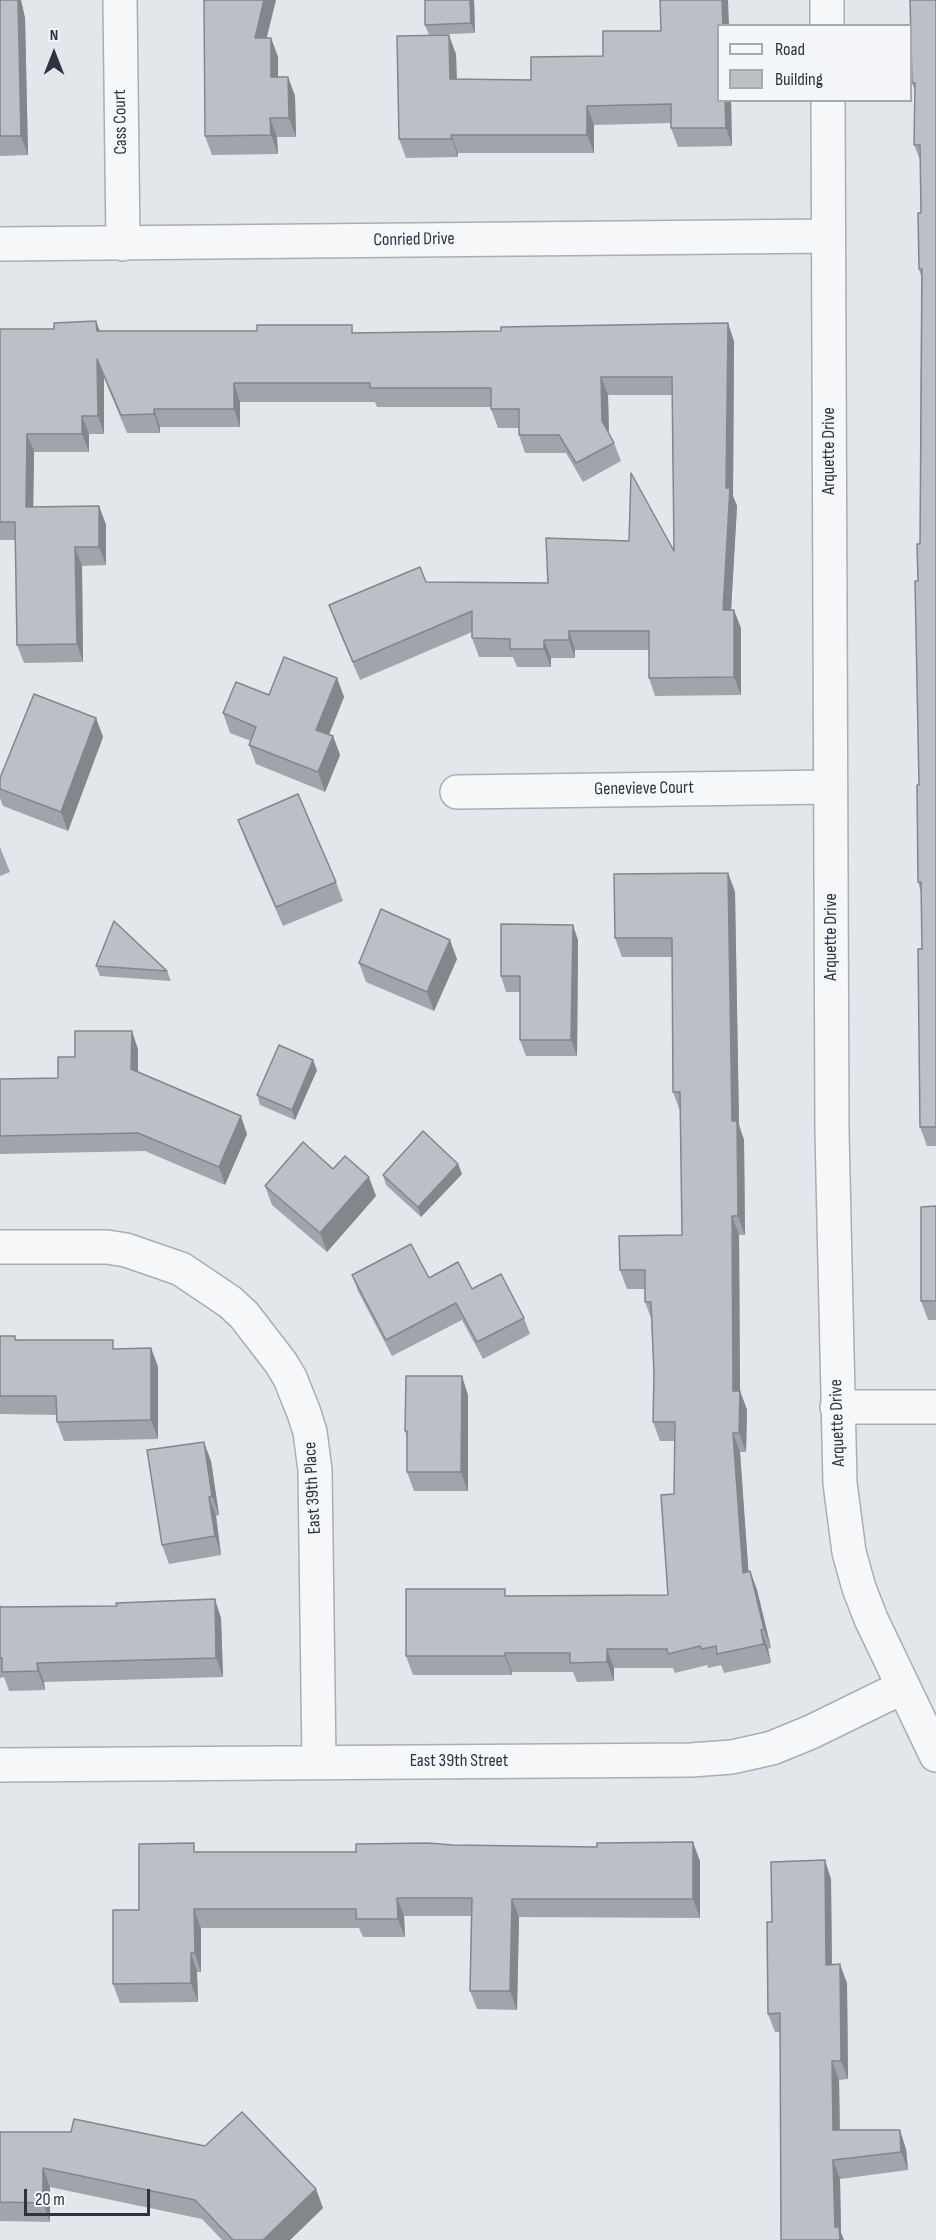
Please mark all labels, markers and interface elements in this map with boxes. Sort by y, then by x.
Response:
north arrow [24,24,84,84]
legend [717,24,912,102]
text: N [50,26,58,45]
text: Road [775,39,805,60]
text: Building [775,69,823,90]
street label: Cass Court [110,89,132,155]
street label: Conried Drive [373,228,455,252]
street label: Arquette Drive [818,407,840,495]
street label: Genevieve Court [594,777,694,801]
street label: Arquette Drive [820,893,842,981]
street label: Arquette Drive [826,1379,850,1467]
street label: East 39th Place [300,1441,326,1535]
street label: East 39th Street [410,1750,508,1772]
scale bar [27,2177,153,2215]
text: 20 m [35,2189,65,2210]

